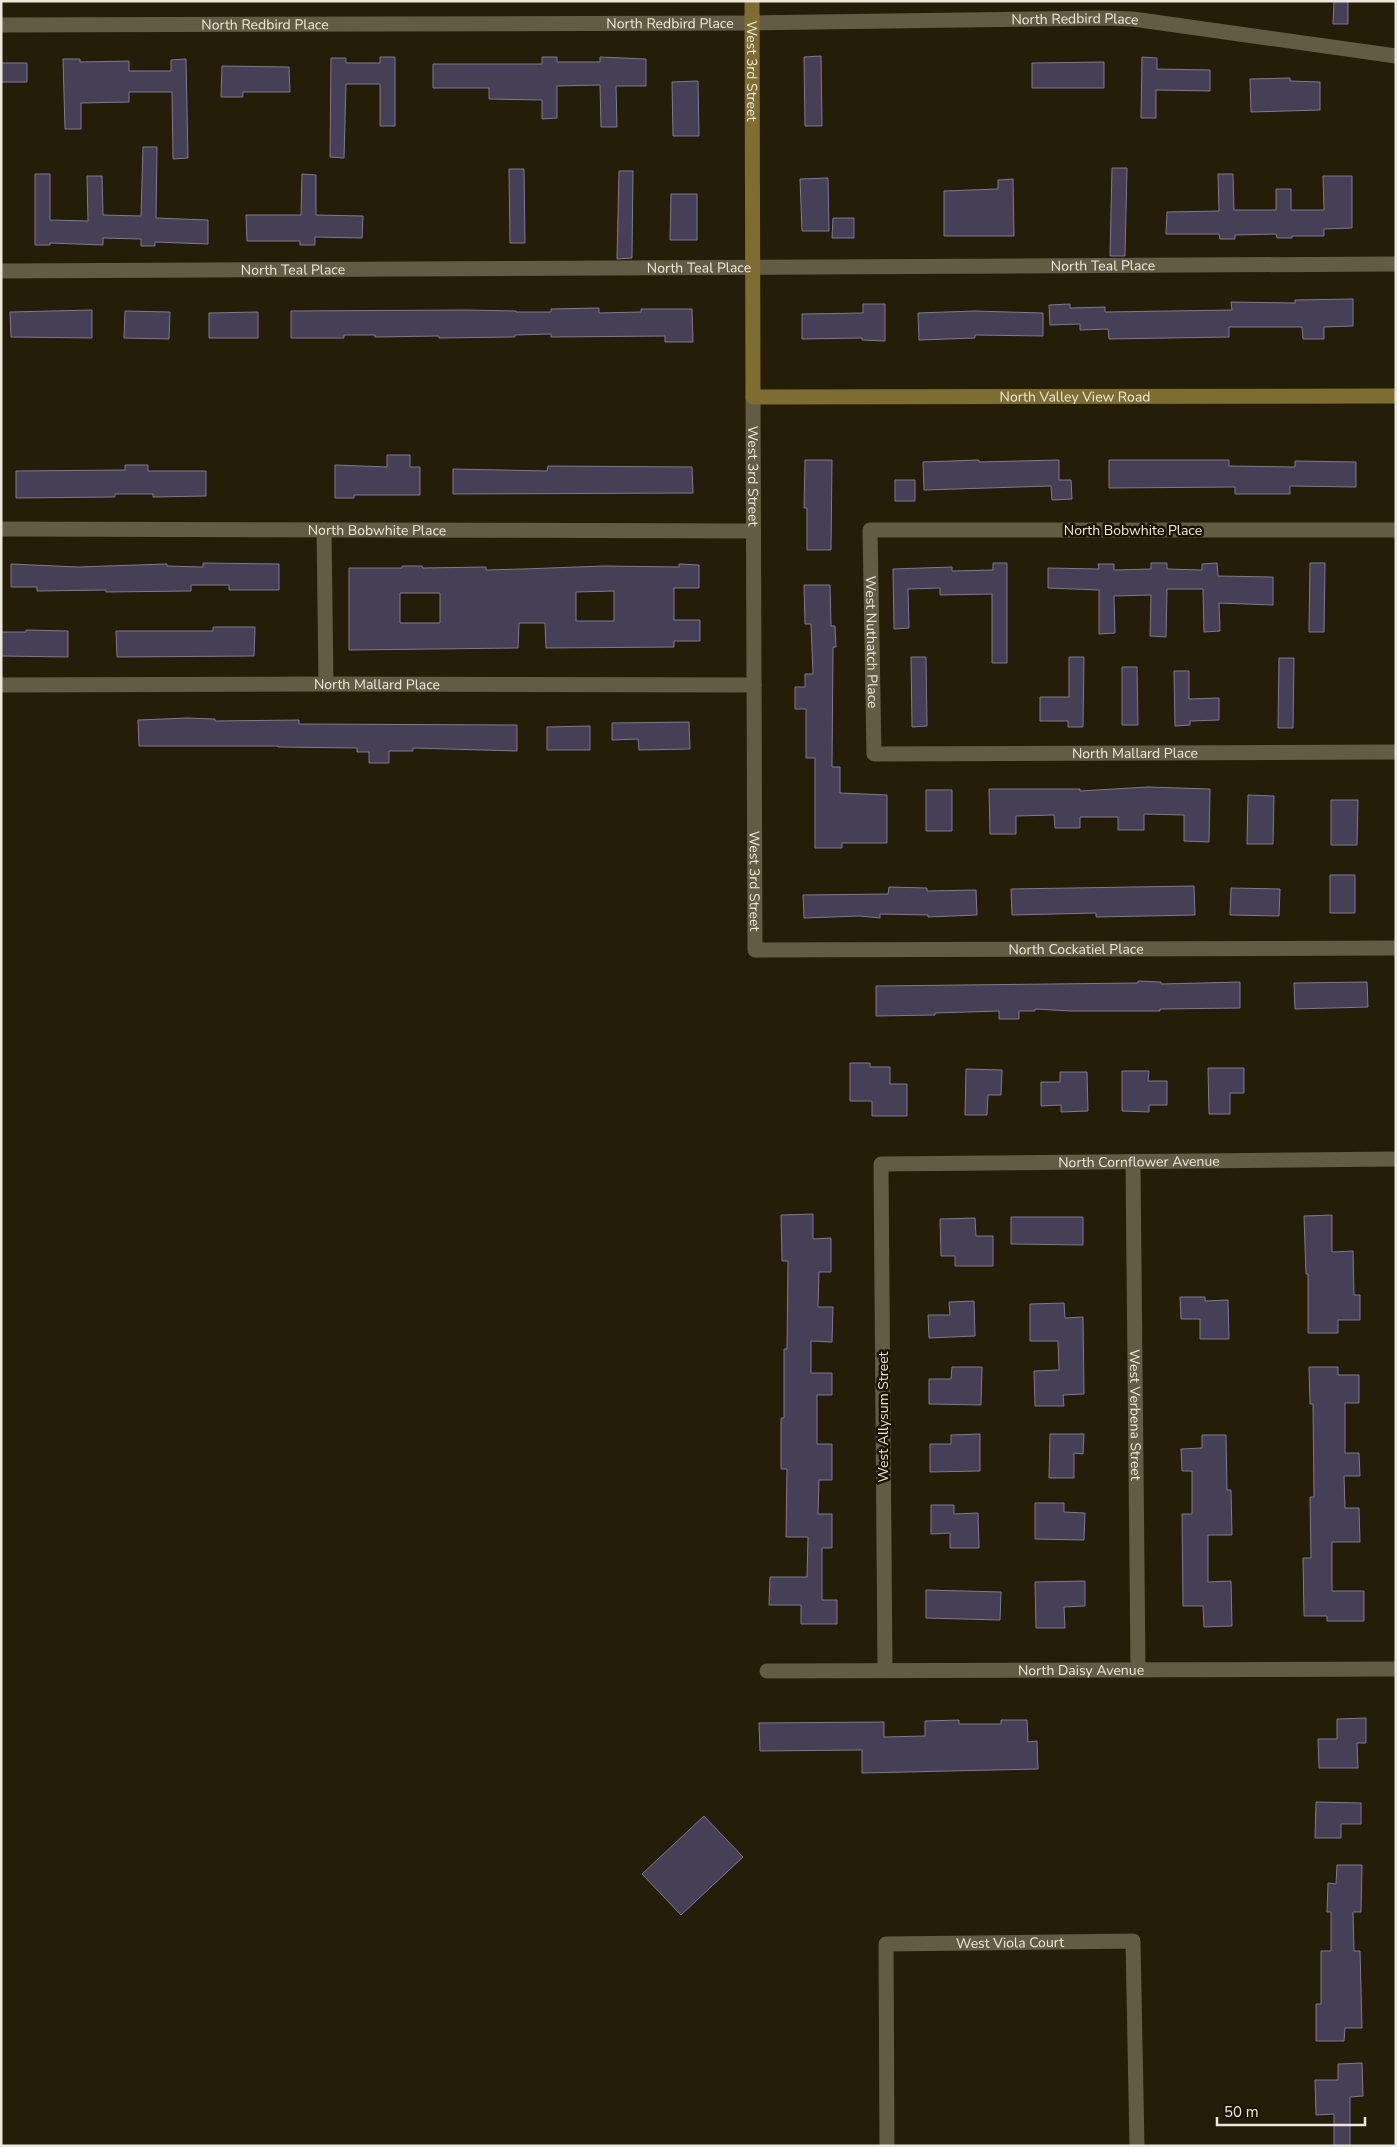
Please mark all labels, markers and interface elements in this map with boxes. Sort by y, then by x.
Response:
street label: North Redbird Place [1011,8,1140,29]
street label: North Redbird Place [606,14,734,33]
street label: North Redbird Place [201,15,329,34]
street label: West 3rd Street [743,21,762,121]
street label: North Teal Place [1051,256,1155,275]
street label: North Teal Place [647,258,751,277]
street label: North Teal Place [241,260,345,279]
street label: North Valley View Road [999,387,1150,406]
street label: West 3rd Street [744,426,763,526]
street label: North Bobwhite Place [308,520,446,540]
street label: North Bobwhite Place [1064,521,1202,540]
street label: West Nuthatch Place [861,575,883,709]
street label: North Mallard Place [314,674,440,694]
street label: North Mallard Place [1072,743,1198,763]
street label: West 3rd Street [745,831,764,931]
street label: North Cockatiel Place [1008,939,1144,959]
street label: North Cornflower Avenue [1058,1151,1220,1172]
street label: West Verbena Street [1125,1349,1146,1481]
street label: West Allysum Street [874,1351,893,1482]
street label: North Daisy Avenue [1018,1660,1144,1680]
street label: West Viola Court [956,1932,1064,1953]
scale bar [1217,2094,1364,2126]
text: 50 m [1224,2102,1259,2122]

